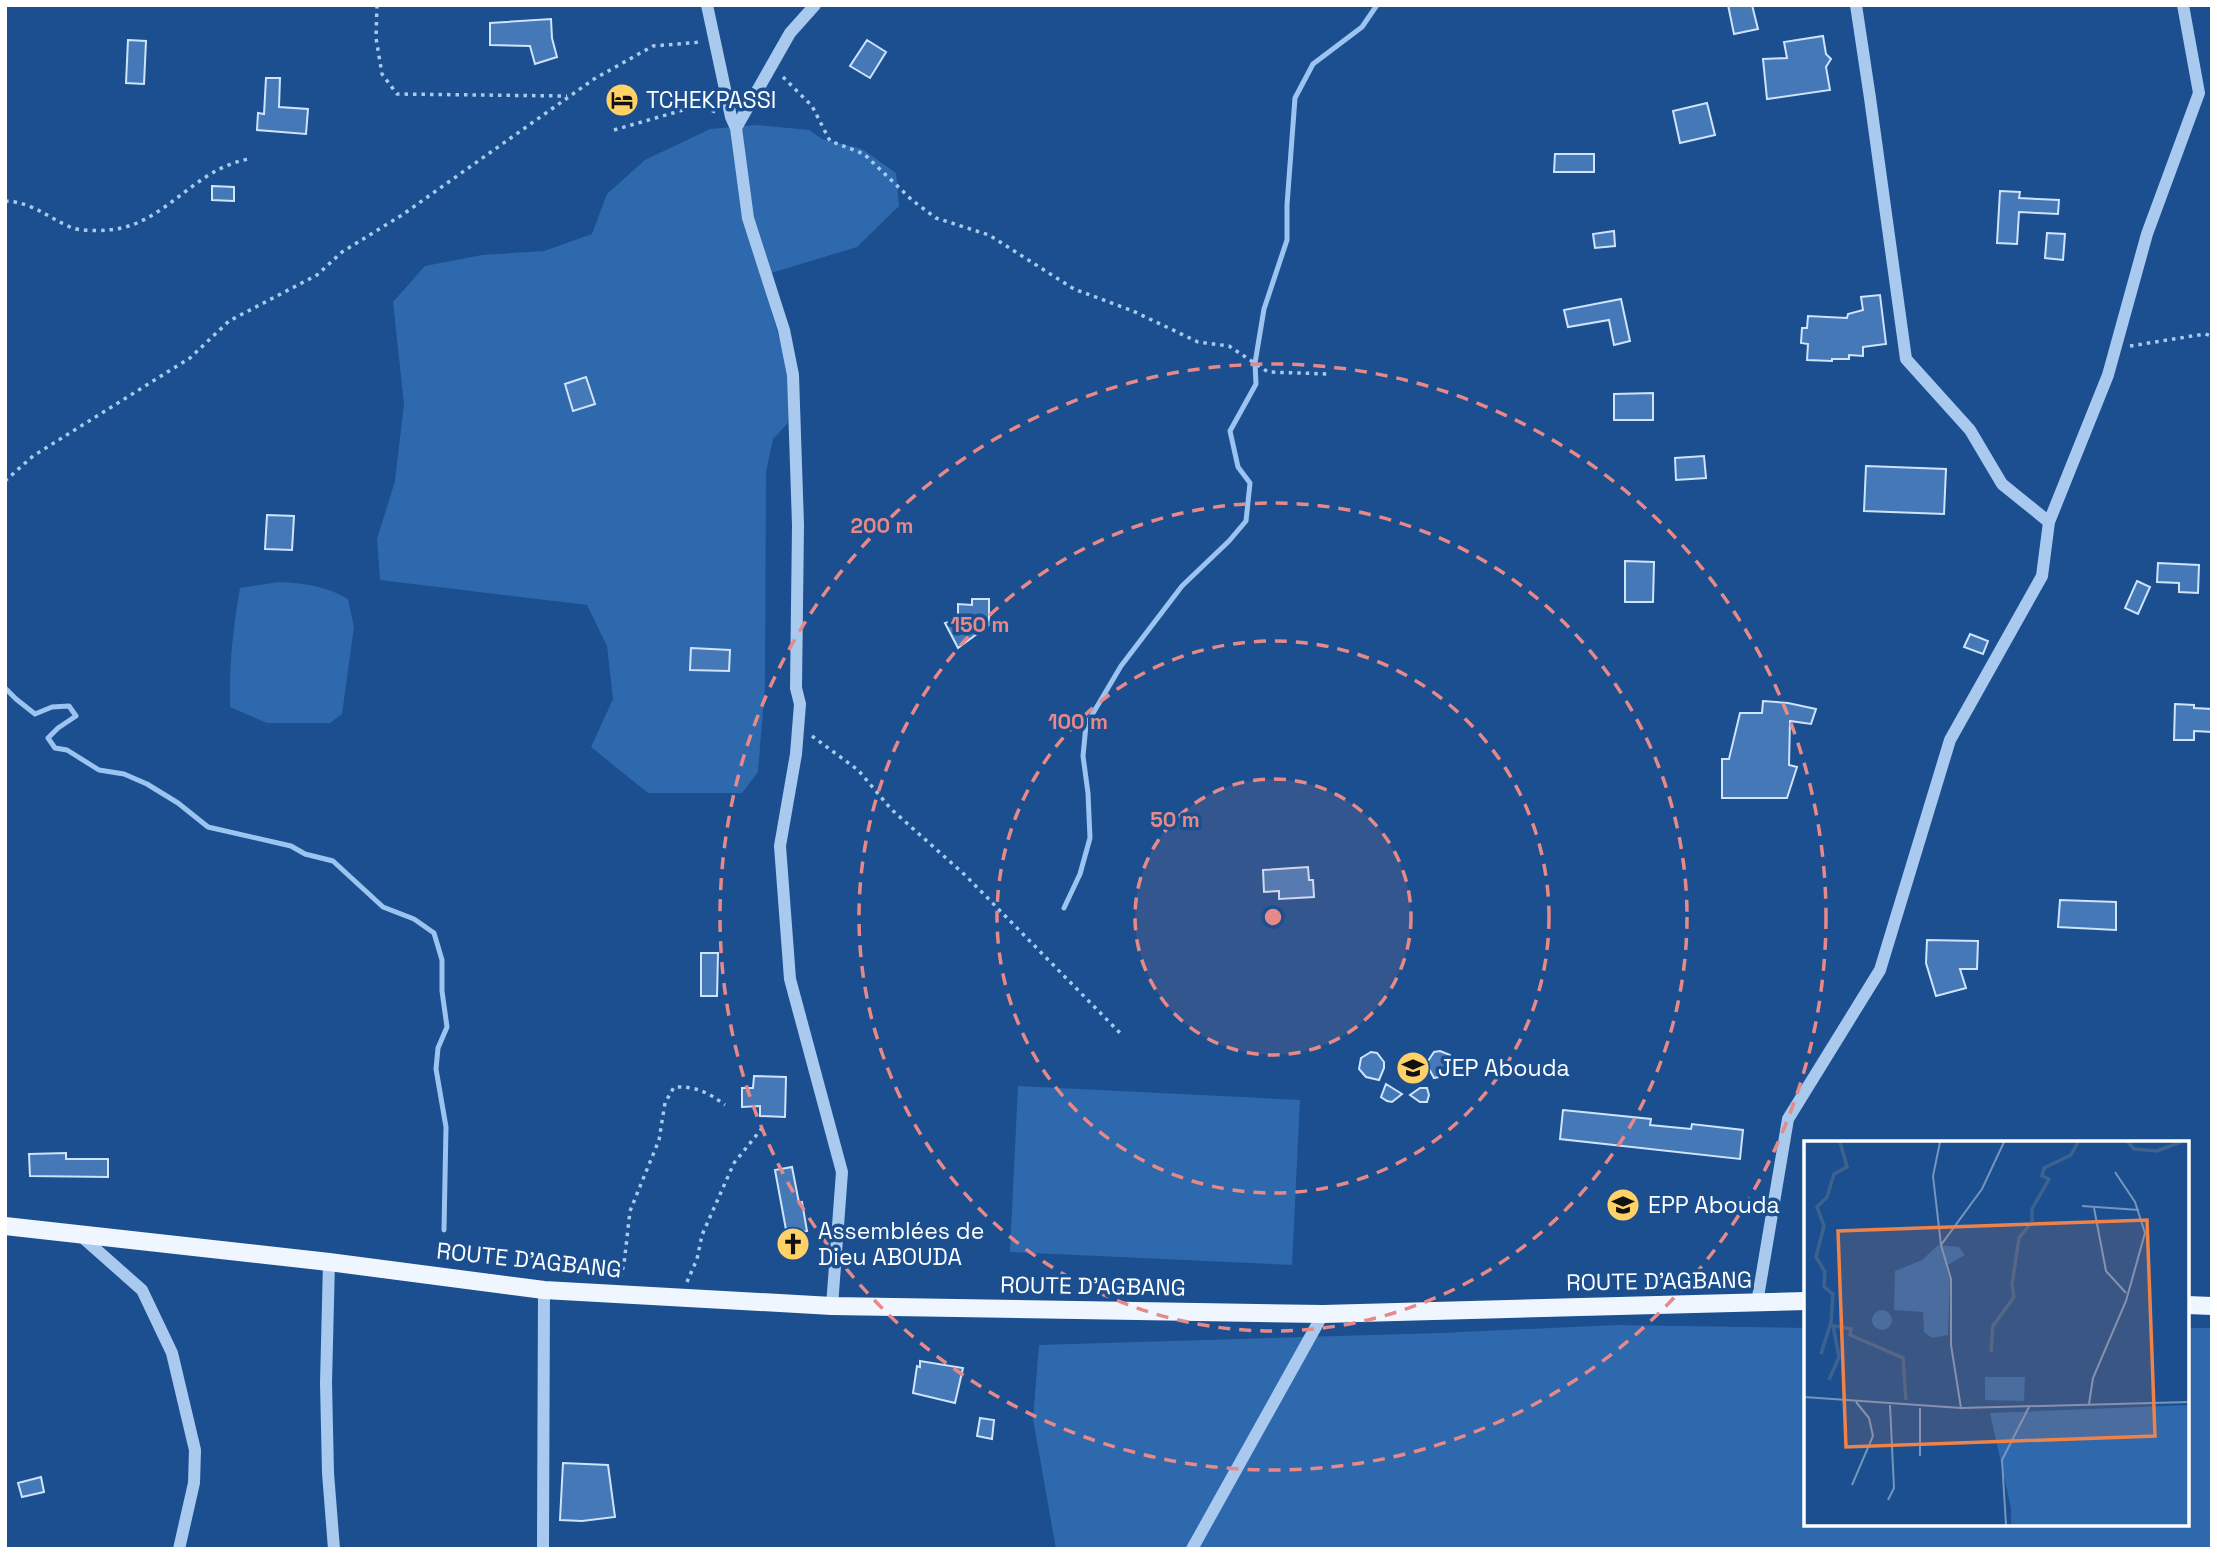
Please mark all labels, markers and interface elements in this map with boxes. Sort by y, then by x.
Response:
hotel icon: TCHEKPASSI [603,81,641,119]
place label: TCHEKPASSI [646,85,776,115]
text: 200 m [851,512,913,539]
text: 150 m [951,611,1009,638]
text: 100 m [1048,708,1108,735]
text: 50 m [1150,806,1200,833]
centre of rings [1261,905,1285,929]
school or university icon: JEP Abouda [1394,1049,1432,1087]
place label: JEP Abouda [1438,1053,1570,1083]
inset map [1804,1141,2189,1526]
school or university icon: EPP Abouda [1604,1186,1642,1224]
place label: EPP Abouda [1648,1190,1780,1220]
place label: Assemblées de Dieu ABOUDA [818,1216,984,1272]
church icon: Assemblées de Dieu ABOUDA [774,1225,812,1263]
street label: ROUTE D'AGBANG [435,1235,623,1285]
street label: ROUTE D'AGBANG [1566,1264,1752,1298]
street label: ROUTE D'AGBANG [1000,1269,1186,1303]

